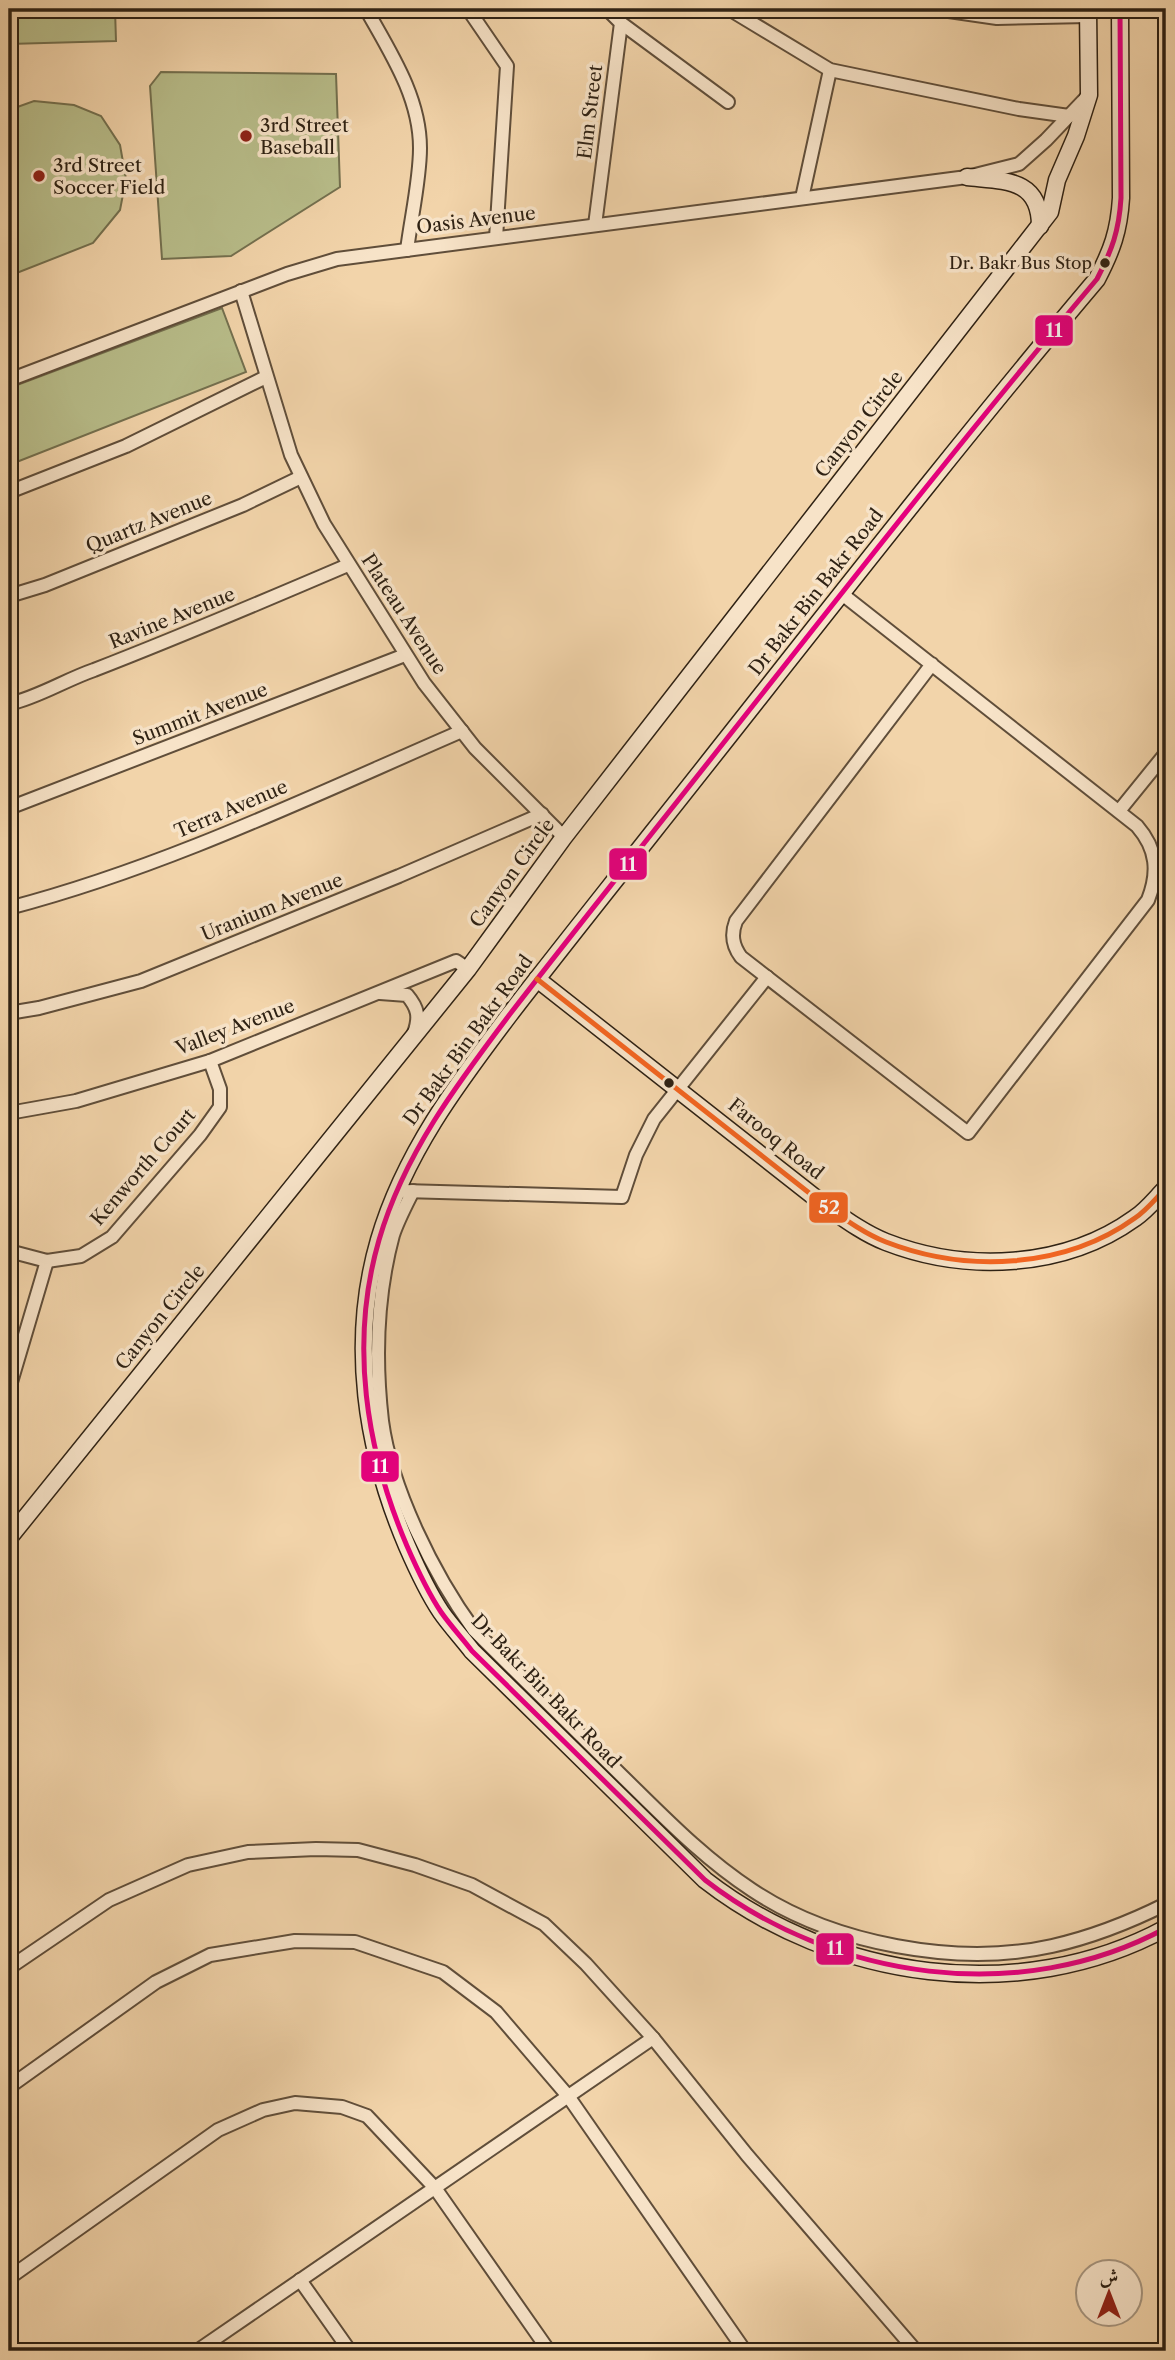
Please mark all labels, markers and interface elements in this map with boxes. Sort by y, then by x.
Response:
street label: Elm Street [573,63,607,161]
place label: 3rd Street Baseball [260,114,349,159]
marker: 3rd Street Baseball [238,128,254,144]
place label: 3rd Street Soccer Field [53,154,166,199]
marker: 3rd Street Soccer Field [31,168,47,184]
street label: Oasis Avenue [415,201,537,239]
place label: Dr. Bakr Bus Stop [949,253,1092,273]
marker: Dr. Bakr Bus Stop [1098,256,1112,270]
line badge: 11 [1034,314,1074,347]
text: 11 [1045,319,1063,342]
street label: Canyon Circle [810,366,908,482]
street label: Quartz Avenue [83,486,215,558]
street label: Dr Bakr Bin Bakr Road [744,504,888,680]
street label: Plateau Avenue [356,549,452,679]
street label: Ravine Avenue [106,582,238,654]
street label: Summit Avenue [129,678,271,750]
street label: Terra Avenue [171,775,291,843]
street label: Canyon Circle [465,814,559,932]
line badge: 11 [608,847,648,881]
text: 11 [619,853,637,876]
street label: Uranium Avenue [198,868,346,946]
street label: Dr Bakr Bin Bakr Road [398,950,538,1130]
street label: Valley Avenue [171,994,298,1061]
unlabelled marker [662,1076,676,1090]
street label: Farooq Road [724,1093,829,1185]
street label: Kenworth Court [86,1104,200,1230]
line badge: 52 [808,1191,849,1224]
text: 52 [818,1196,840,1219]
street label: Canyon Circle [110,1260,210,1374]
line badge: 11 [360,1450,400,1483]
text: 11 [371,1455,389,1478]
street label: Dr Bakr Bin Bakr Road [467,1609,626,1773]
line badge: 11 [815,1932,855,1966]
text: 11 [826,1937,844,1960]
north arrow [1074,2258,1144,2328]
text: ش [1100,2265,1118,2288]

